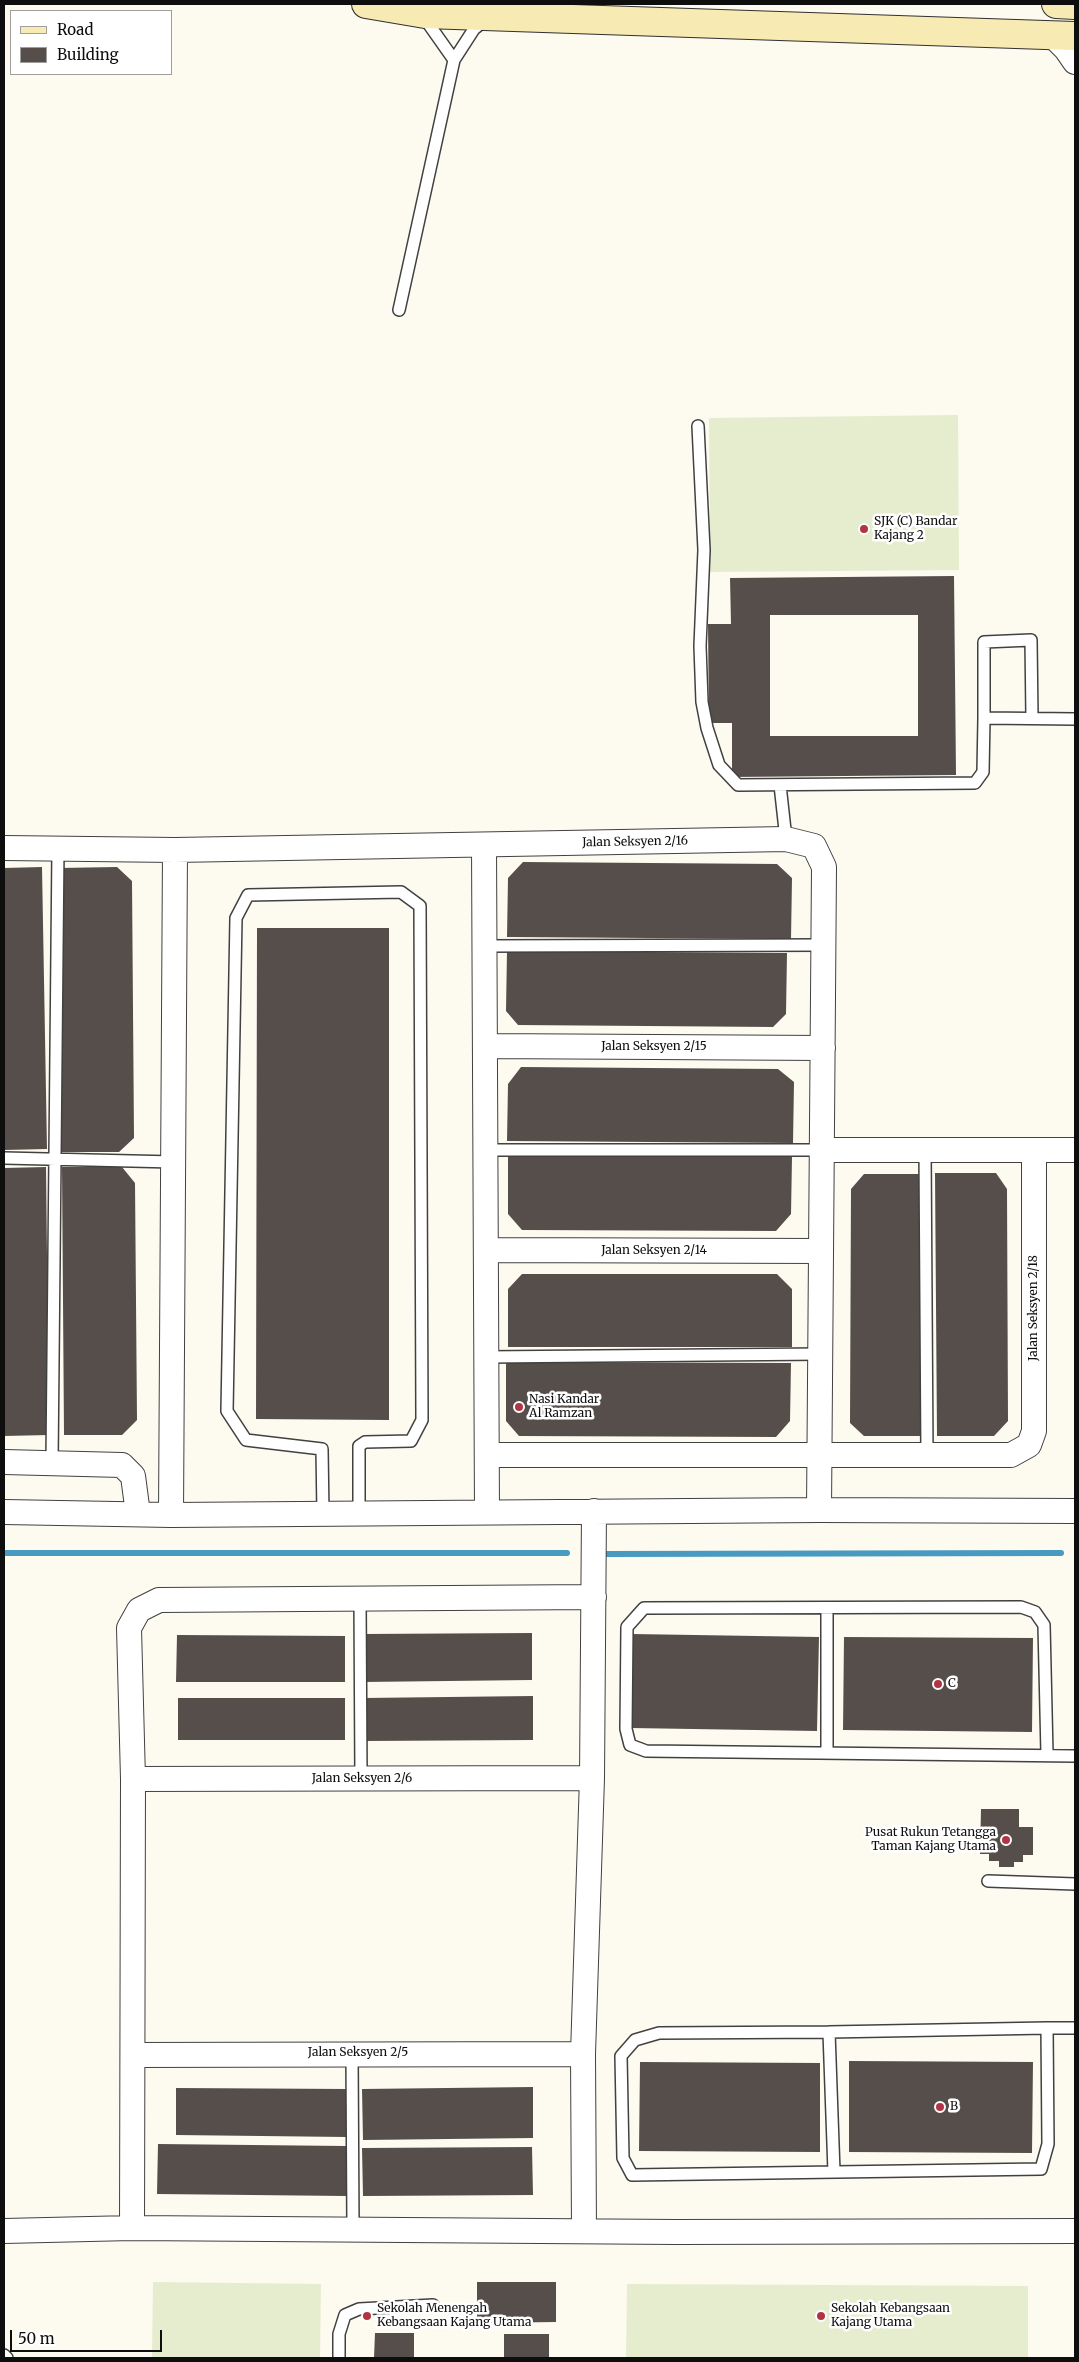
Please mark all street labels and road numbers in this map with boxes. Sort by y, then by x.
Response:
street label: Jalan Seksyen 2/16 [582,834,688,850]
street label: Jalan Seksyen 2/15 [601,1040,707,1054]
street label: Jalan Seksyen 2/14 [601,1244,707,1258]
street label: Jalan Seksyen 2/18 [1027,1255,1041,1361]
street label: Jalan Seksyen 2/6 [312,1772,412,1786]
street label: Jalan Seksyen 2/5 [308,2046,408,2060]

